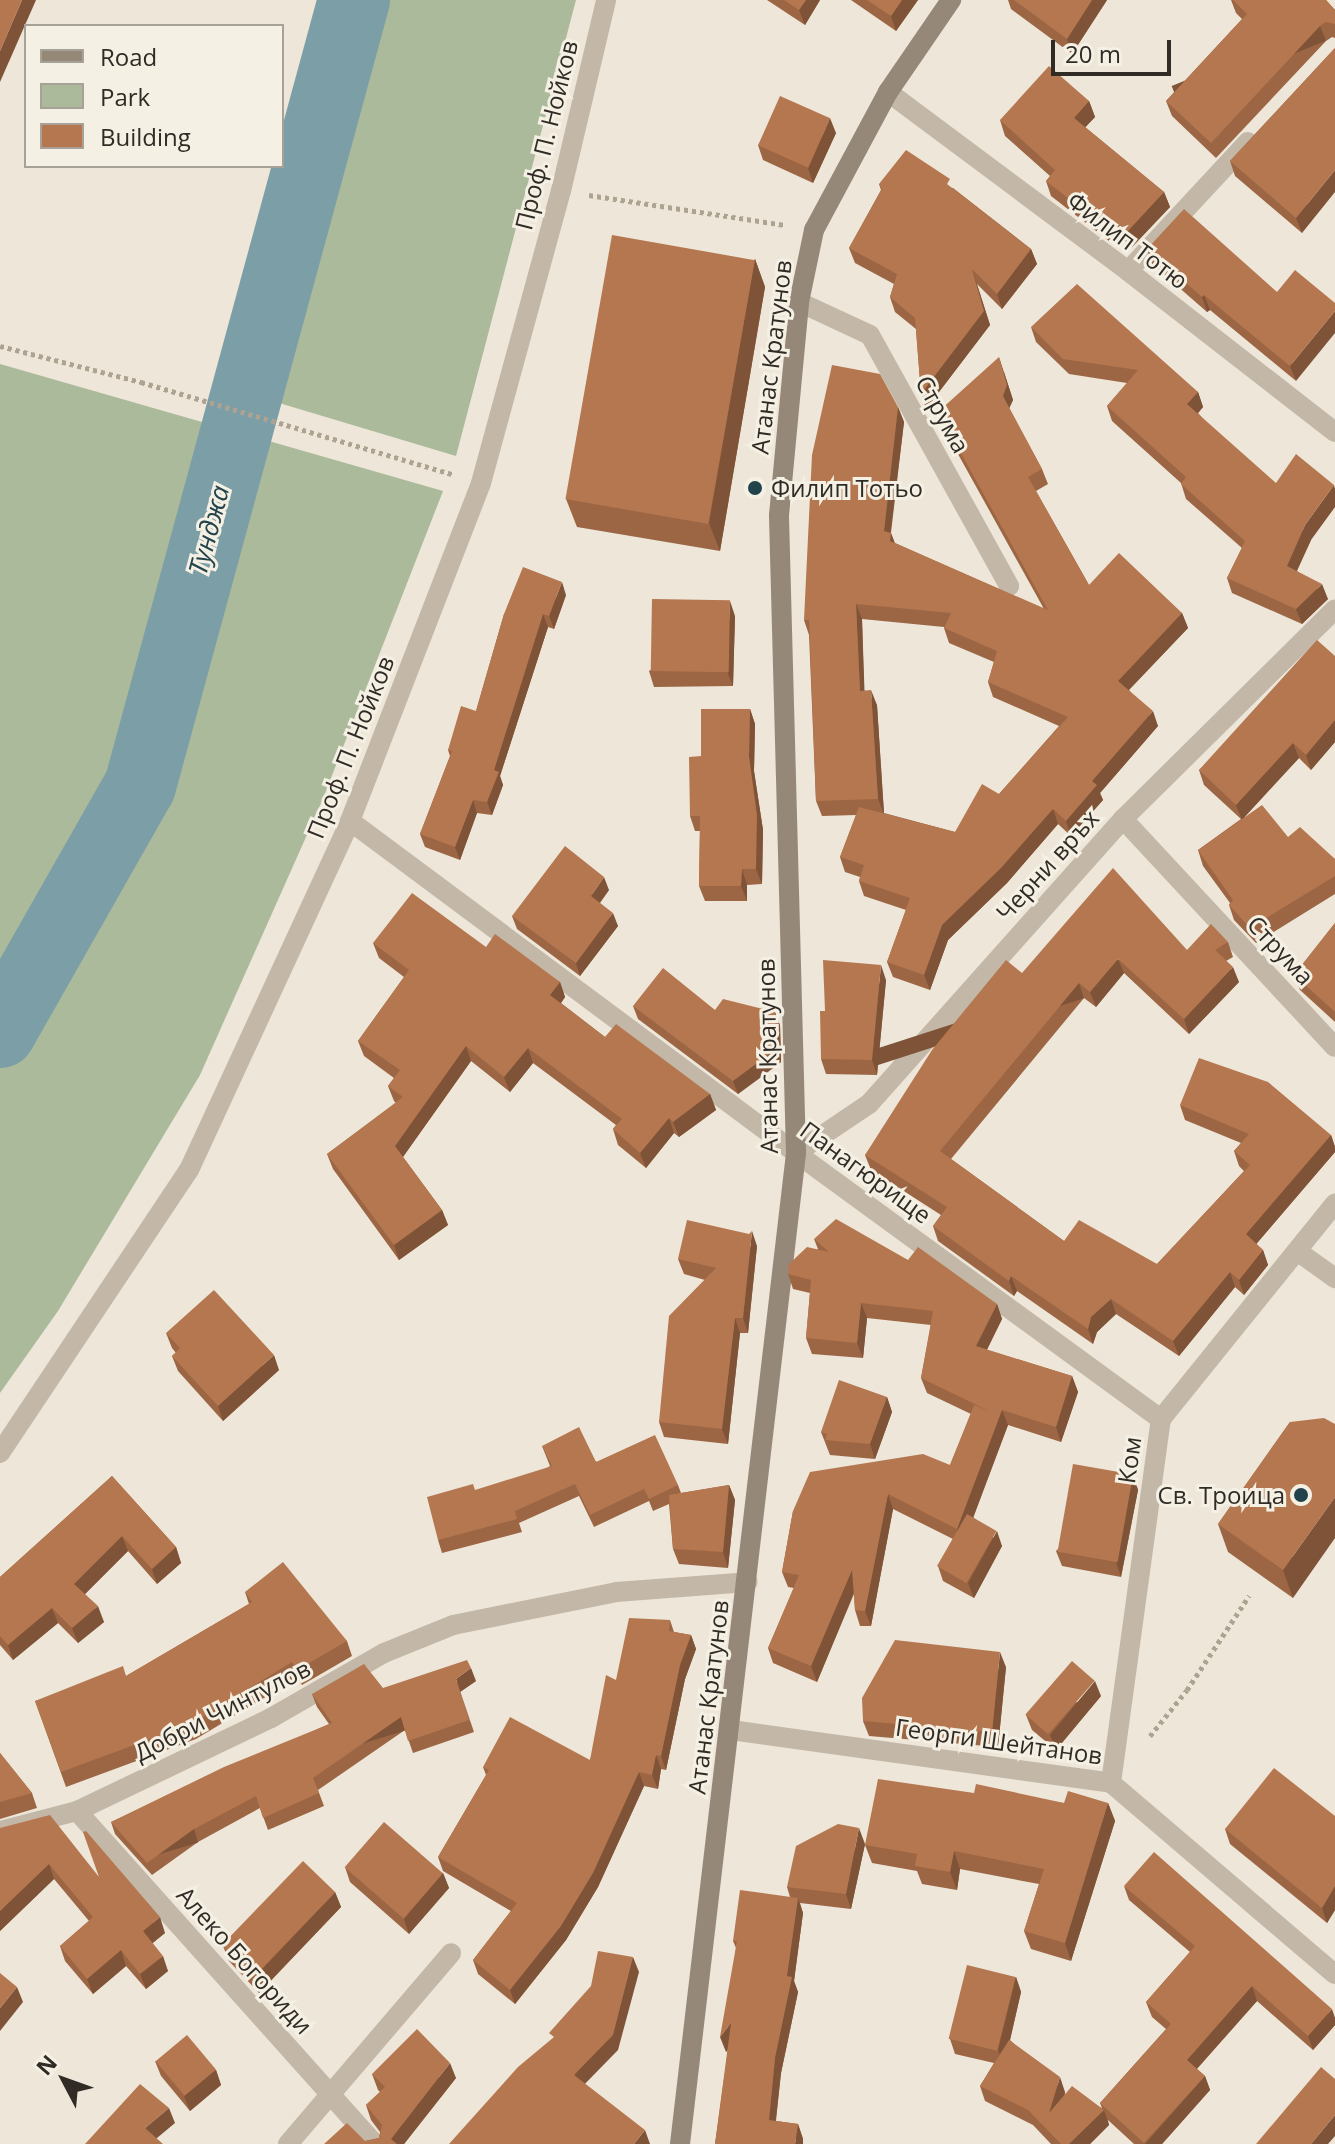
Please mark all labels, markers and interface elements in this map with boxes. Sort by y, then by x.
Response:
legend [24,24,284,168]
scale bar [1055,24,1175,74]
street label: Проф. П. Нойков [509,37,583,233]
text: 20 m [1065,37,1121,70]
text: Road [100,40,157,73]
text: Park [100,80,150,113]
text: Building [100,120,191,153]
street label: Филип Тотю [1062,185,1194,295]
street label: Атанас Кратунов [745,258,797,456]
street label: Струма [910,370,976,458]
place label: Филип Тотьо [771,474,923,502]
marker: Филип Тотьо [746,479,764,497]
water label: Тунджа [182,482,236,578]
street label: Проф. П. Нойков [300,652,400,842]
street label: Черни връх [990,804,1104,926]
street label: Струма [1242,909,1320,991]
street label: Атанас Кратунов [751,958,783,1154]
street label: Панагюрище [795,1115,937,1229]
street label: Ком [1111,1435,1147,1485]
place label: Св. Троица [1158,1481,1285,1509]
marker: Св. Троица [1292,1486,1310,1504]
street label: Атанас Кратунов [682,1598,734,1796]
street label: Добри Чинтулов [129,1653,315,1767]
street label: Георги Шейтанов [894,1712,1104,1770]
street label: Алеко Богориди [171,1880,319,2040]
north arrow [24,2040,104,2120]
text: N [29,2048,63,2081]

